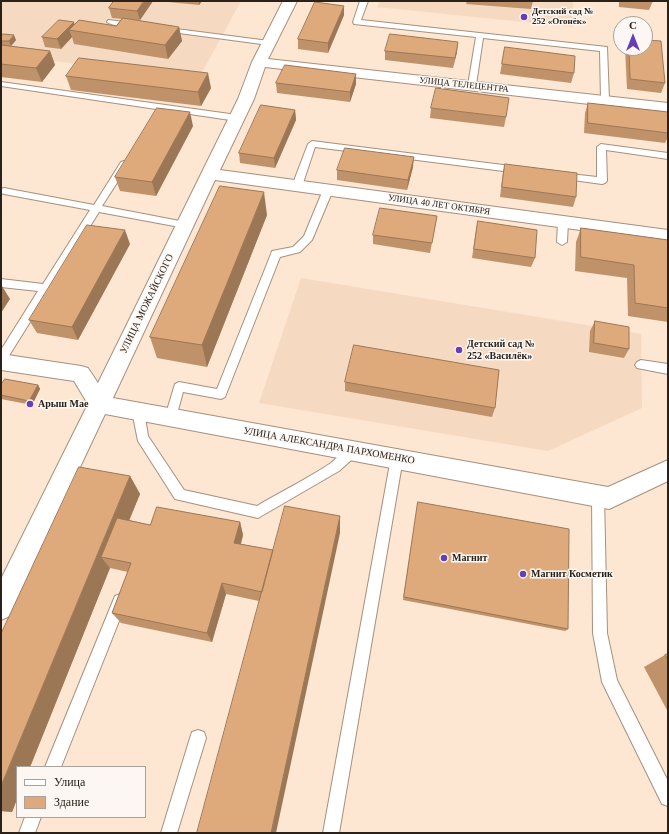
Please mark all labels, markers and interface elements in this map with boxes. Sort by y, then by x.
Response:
place label: Детский сад № 252 «Огонёк» [532,7,593,28]
marker: Детский сад № 252 «Огонёк» [519,12,529,22]
north arrow [613,16,653,56]
text: С [629,19,637,31]
street label: УЛИЦА ТЕЛЕЦЕНТРА [419,75,509,95]
street label: УЛИЦА 40 ЛЕТ ОКТЯБРЯ [387,192,491,218]
street label: УЛИЦА МОЖАЙСКОГО [118,252,176,356]
place label: Детский сад № 252 «Василёк» [467,338,535,362]
marker: Детский сад № 252 «Василёк» [454,345,464,355]
place label: Арыш Мае [38,398,88,410]
marker: Арыш Мае [25,399,35,409]
street label: УЛИЦА АЛЕКСАНДРА ПАРХОМЕНКО [242,425,416,467]
place label: Магнит [452,552,487,564]
marker: Магнит [439,553,449,563]
place label: Магнит Косметик [531,568,613,580]
marker: Магнит Косметик [518,569,528,579]
legend [16,766,146,818]
text: Улица [54,775,85,789]
text: Здание [54,795,89,809]

